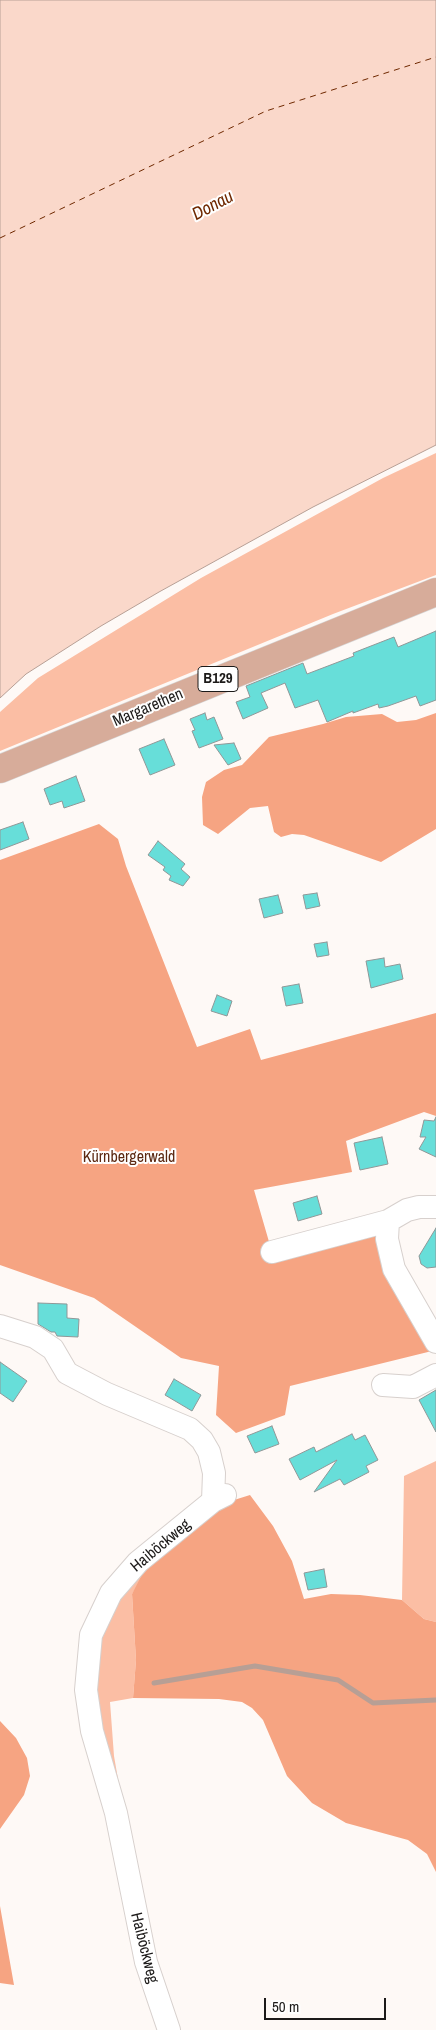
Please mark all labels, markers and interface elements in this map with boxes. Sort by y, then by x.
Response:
water label: Donau [189,186,237,226]
road number: B129 [198,666,238,692]
street label: Margarethen [110,685,186,731]
park label: Kürnbergerwald [83,1148,175,1168]
street label: Haiböckweg [127,1515,195,1577]
street label: Haiböckweg [126,1911,162,1985]
scale bar [266,1988,388,2020]
text: 50 m [272,1996,299,2017]

